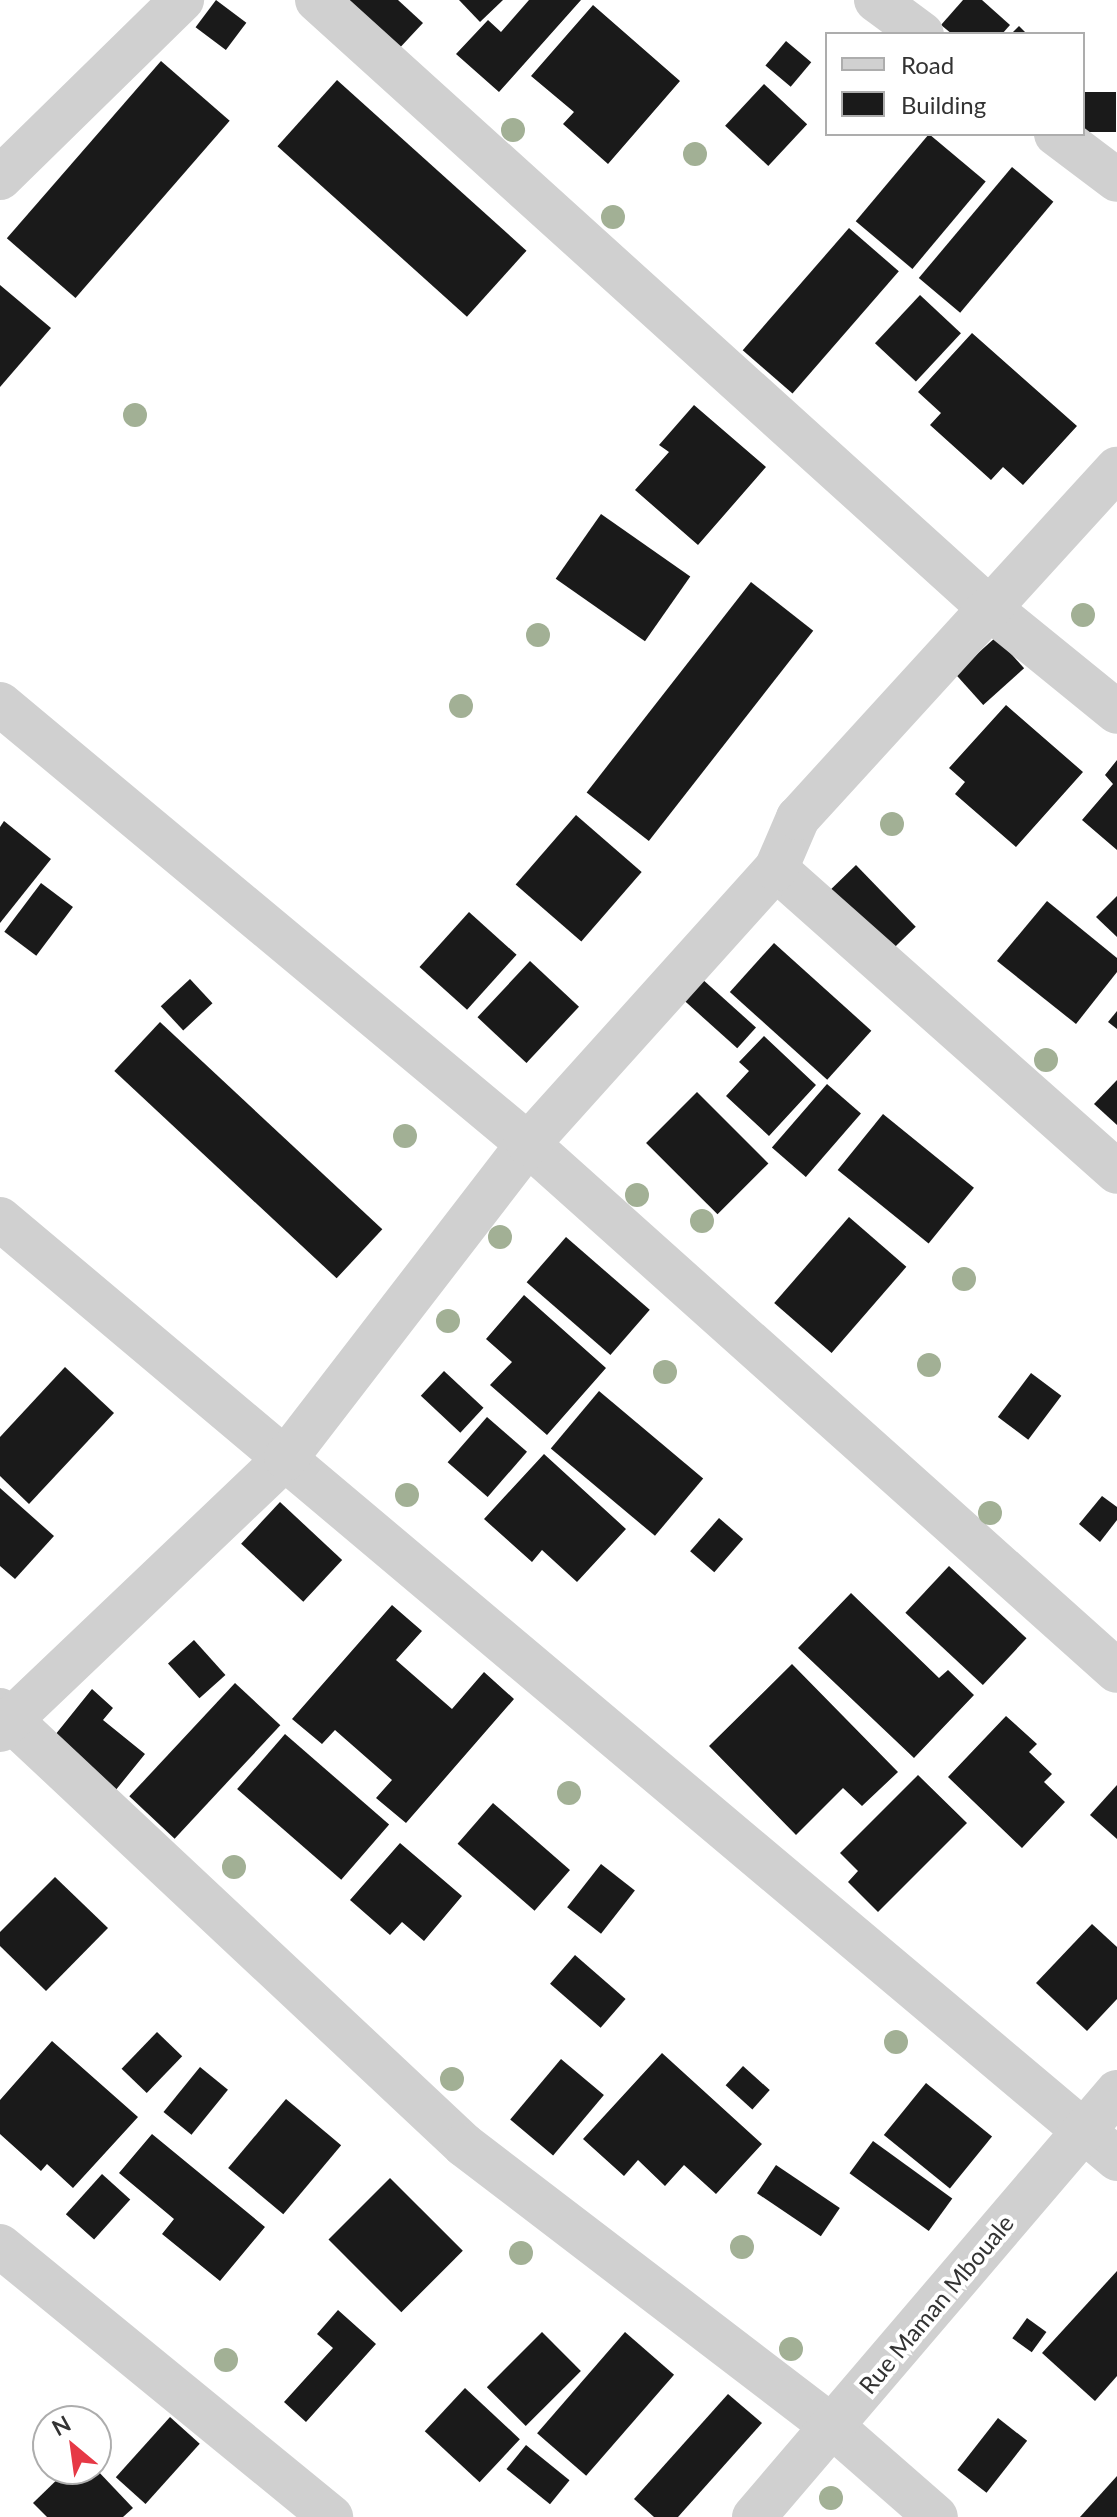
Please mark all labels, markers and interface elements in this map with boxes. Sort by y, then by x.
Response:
legend [825,32,1085,136]
text: Road [901,50,954,79]
text: Building [901,90,986,119]
street label: Rue Maman Mbouale [853,2209,1019,2399]
north arrow [32,2405,112,2485]
text: N [47,2409,75,2441]

